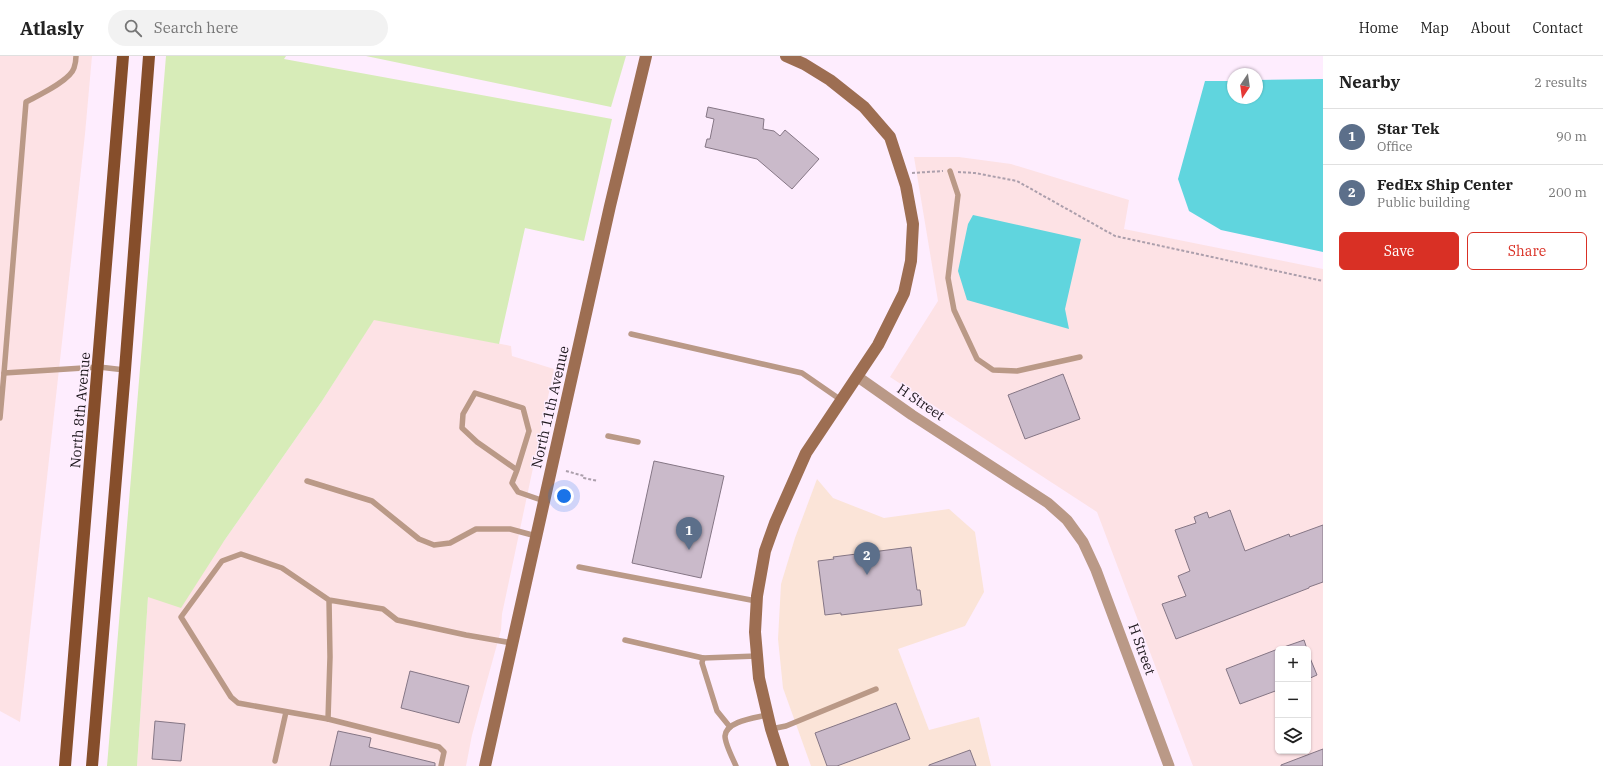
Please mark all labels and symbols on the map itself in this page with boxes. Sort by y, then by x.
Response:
north arrow [1227,68,1263,104]
street label: North 11th Avenue [527,344,573,470]
street label: North 8th Avenue [66,351,94,469]
street label: H Street [894,380,948,424]
your location [554,486,574,506]
pin: 1 [676,517,702,550]
pin: 2 [854,542,880,575]
street label: H Street [1124,621,1160,677]

